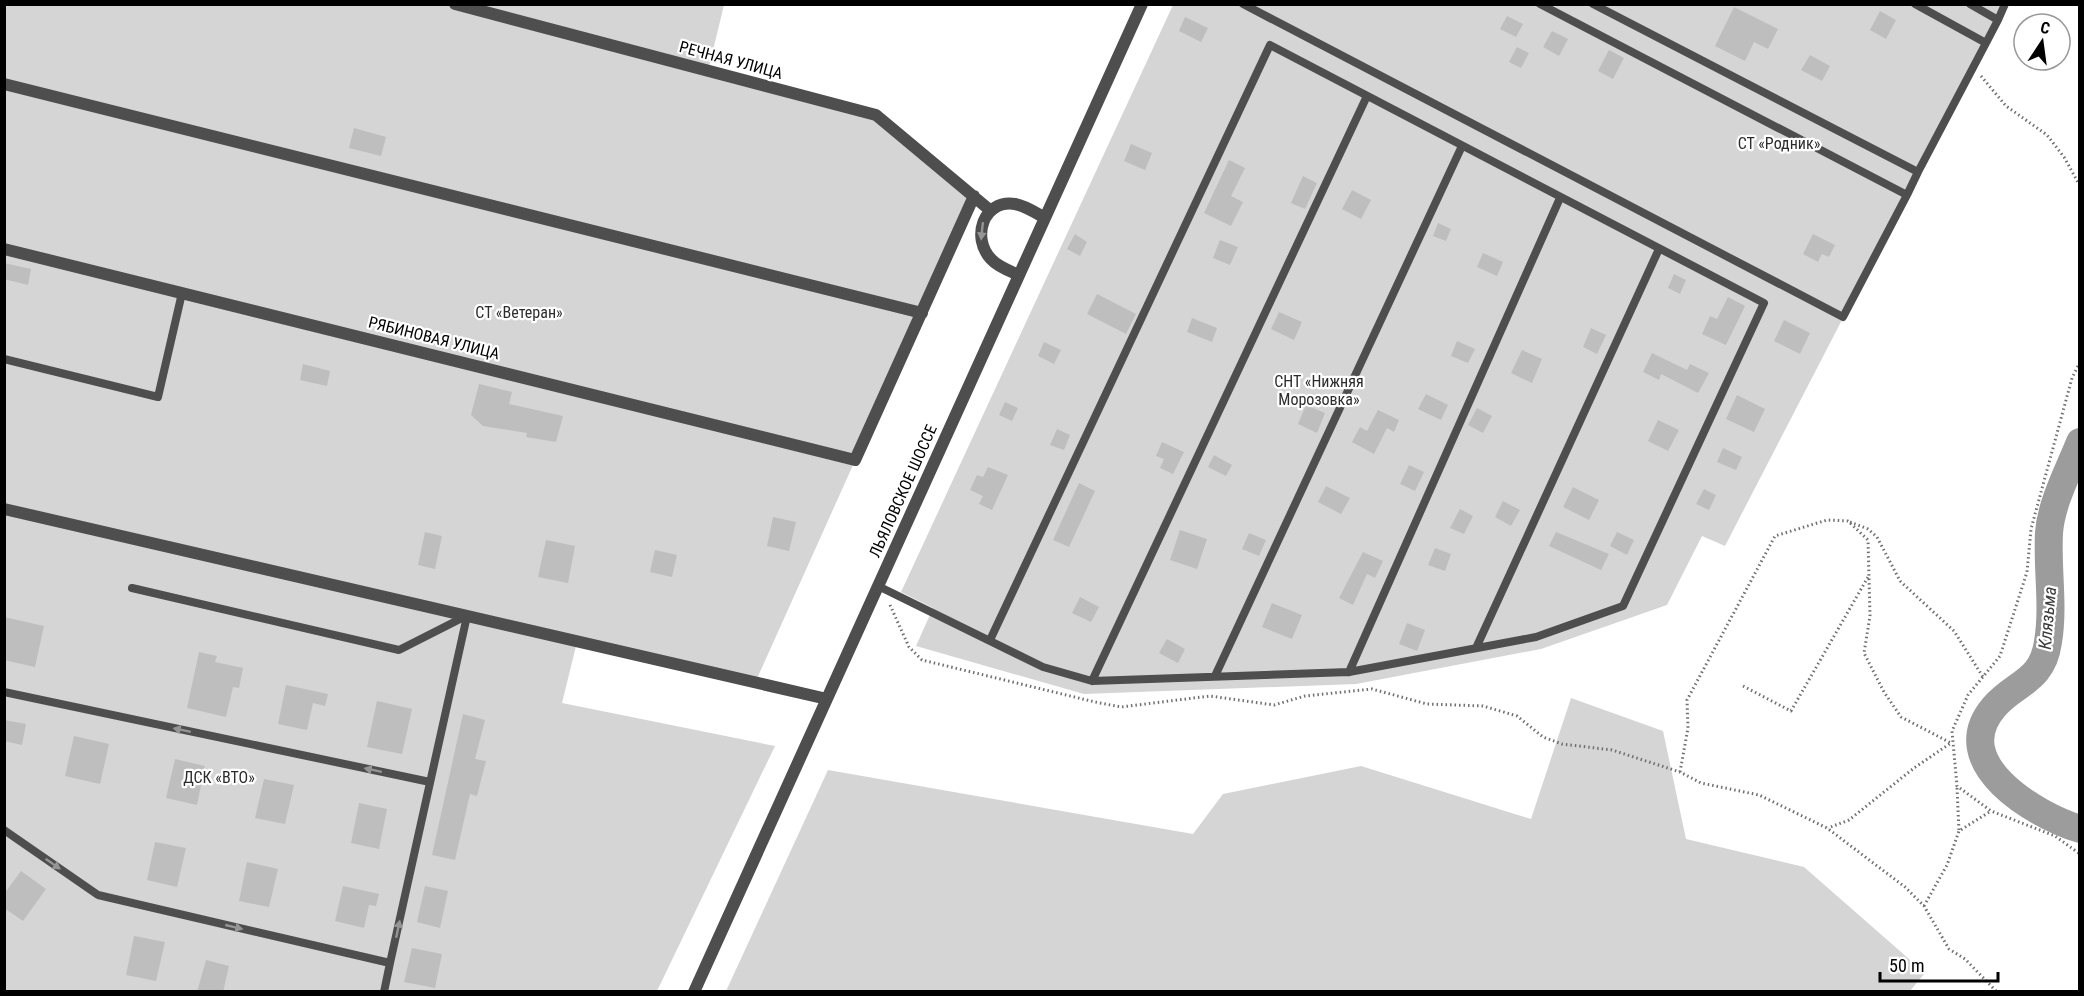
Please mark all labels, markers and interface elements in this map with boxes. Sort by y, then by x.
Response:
north arrow [2012,12,2072,72]
text: С [2039,18,2052,38]
street label: РЕЧНАЯ УЛИЦА [677,37,785,83]
park label: СТ «Родник» [1738,134,1821,153]
one-way arrow [977,222,987,241]
park label: СТ «Ветеран» [475,303,563,322]
street label: РЯБИНОВАЯ УЛИЦА [366,313,502,363]
park label: СНТ «Нижняя Морозовка» [1274,372,1364,409]
street label: ЛЬЯЛОВСКОЕ ШОССЕ [865,421,941,560]
water label: Клязьма [2034,586,2060,650]
one-way arrow [173,724,191,734]
one-way arrow [364,764,382,774]
park label: ДСК «ВТО» [183,768,255,787]
one-way arrow [44,858,60,870]
one-way arrow [393,920,403,938]
one-way arrow [225,922,243,932]
scale bar [1880,945,1998,983]
text: 50 m [1889,955,1924,976]

